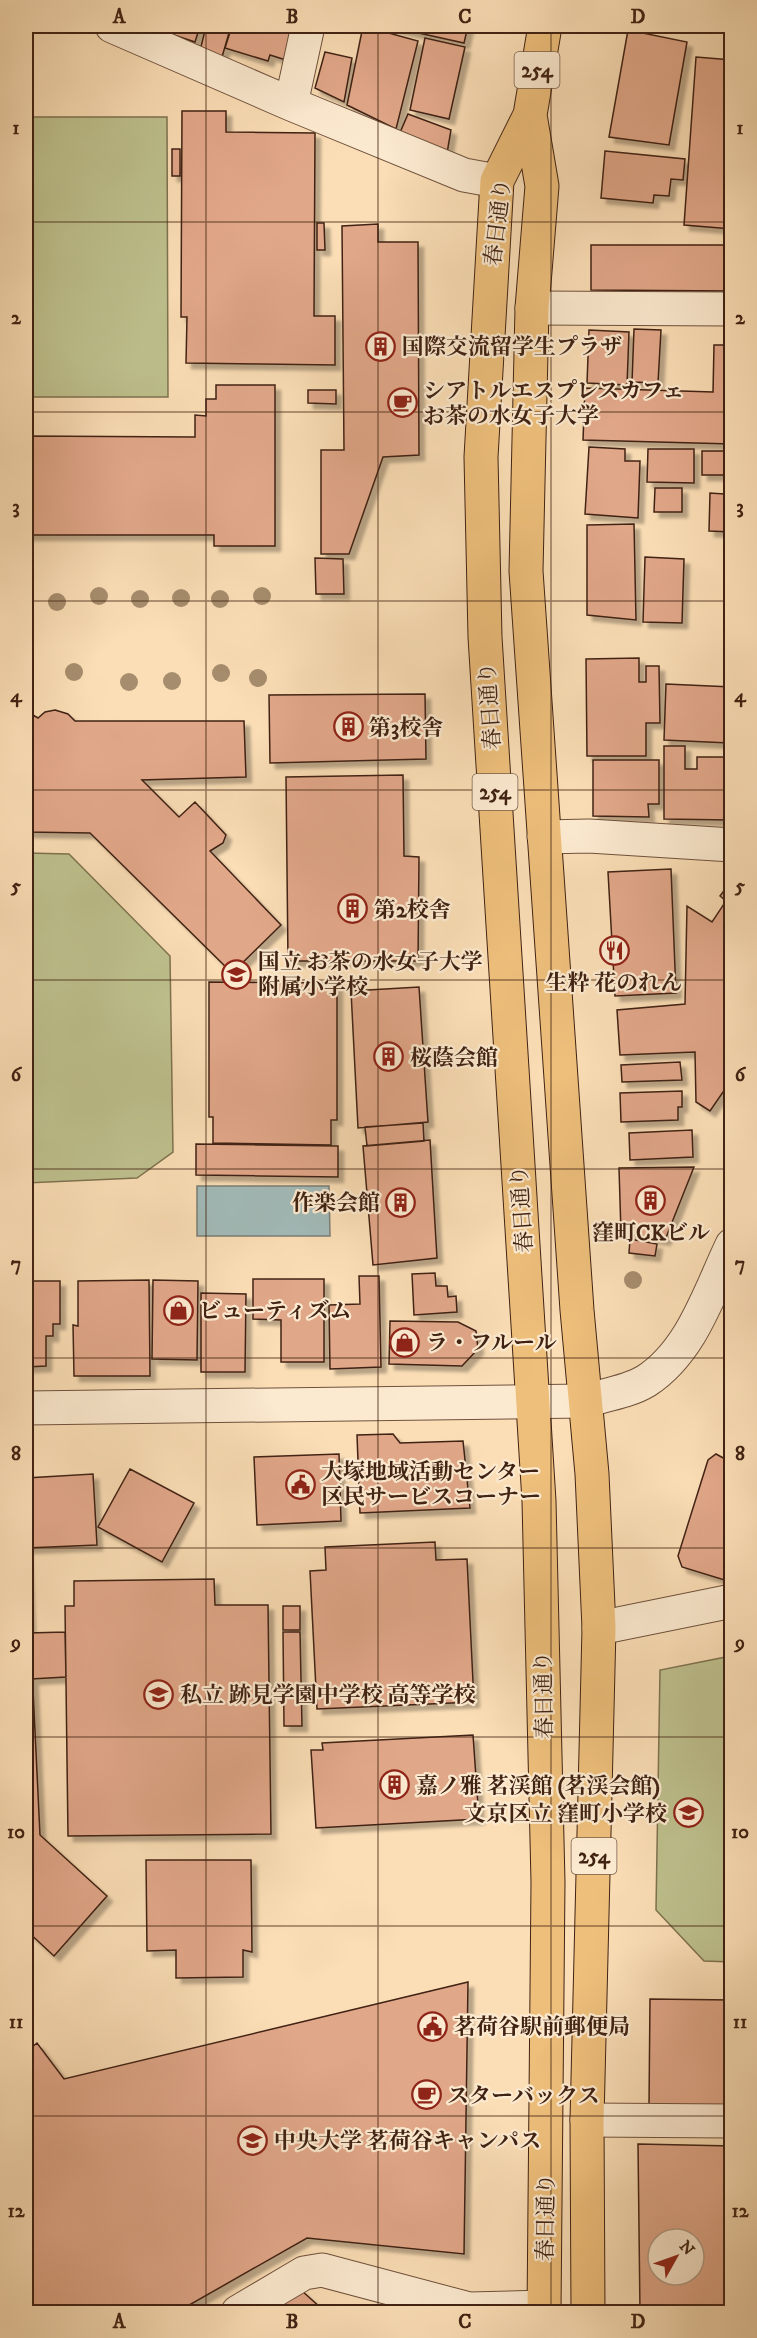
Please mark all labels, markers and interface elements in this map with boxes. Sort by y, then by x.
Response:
text: A [112,5,127,30]
text: B [286,5,298,30]
text: C [458,5,472,30]
text: D [631,5,646,30]
road number: 254 [514,52,560,88]
text: 1 [12,116,20,141]
text: 1 [736,116,744,141]
street label: 春日通り [480,177,517,268]
text: 2 [11,306,22,331]
text: 2 [735,306,746,331]
building icon: 国際交流留学生プラザ [365,330,397,362]
place label: 国際交流留学生プラザ [402,334,622,361]
place label: シアトルエスプレスカフェ お茶の水女子大学 [423,378,684,430]
cafe icon: シアトルエスプレスカフェ お茶の水女子大学 [386,387,418,419]
text: 3 [12,495,20,520]
text: 3 [736,495,744,520]
street label: 春日通り [474,661,507,751]
text: 4 [10,684,23,709]
text: 4 [734,684,747,709]
building icon: 第3校舎 [332,711,364,743]
place label: 第3校舎 [369,715,443,742]
road number: 254 [472,774,518,810]
text: 5 [10,874,21,899]
text: 5 [734,874,745,899]
building icon: 第2校舎 [337,893,369,925]
place label: 第2校舎 [374,897,451,924]
restaurant icon: 生粋 花のれん [598,934,630,966]
place label: 国立 お茶の水女子大学 附属小学校 [258,949,483,1001]
school or university icon: 国立 お茶の水女子大学 附属小学校 [221,958,253,990]
place label: 生粋 花のれん [546,970,682,997]
building icon: 桜蔭会館 [373,1041,405,1073]
place label: 桜蔭会館 [410,1045,498,1072]
text: 6 [11,1063,23,1088]
text: 6 [735,1063,747,1088]
street label: 春日通り [506,1164,539,1254]
building icon: 窪町CKビル [635,1184,667,1216]
building icon: 作楽会館 [385,1186,417,1218]
place label: 作楽会館 [292,1190,380,1217]
place label: 窪町CKビル [592,1220,710,1247]
text: 7 [11,1252,21,1277]
text: 7 [735,1252,745,1277]
shop icon: ビューティズム [162,1294,194,1326]
place label: ビューティズム [199,1298,351,1325]
shop icon: ラ・フルール [389,1326,421,1358]
place label: ラ・フルール [426,1330,557,1357]
text: 8 [11,1442,21,1467]
text: 8 [735,1442,745,1467]
place label: 大塚地域活動センター 区民サービスコーナー [321,1459,541,1511]
public building icon: 大塚地域活動センター 区民サービスコーナー [284,1468,316,1500]
text: 9 [9,1631,21,1656]
text: 9 [733,1631,745,1656]
street label: 春日通り [530,1651,559,1739]
school or university icon: 私立 跡見学園中学校 高等学校 [143,1678,175,1710]
place label: 私立 跡見学園中学校 高等学校 [180,1682,475,1709]
building icon: 嘉ノ雅 茗渓館 (茗渓会館) [379,1769,411,1801]
place label: 嘉ノ雅 茗渓館 (茗渓会館) [416,1773,660,1800]
school or university icon: 文京区立 窪町小学校 [672,1797,704,1829]
place label: 文京区立 窪町小学校 [464,1801,667,1828]
text: 10 [7,1820,25,1845]
text: 10 [731,1820,749,1845]
road number: 254 [572,1838,616,1874]
text: 11 [9,2010,23,2035]
public building icon: 茗荷谷駅前郵便局 [417,2010,449,2042]
text: 11 [733,2010,747,2035]
place label: 茗荷谷駅前郵便局 [454,2014,630,2041]
cafe icon: スターバックス [410,2079,442,2111]
place label: スターバックス [447,2083,600,2110]
school or university icon: 中央大学 茗荷谷キャンパス [237,2124,269,2156]
place label: 中央大学 茗荷谷キャンパス [274,2128,541,2155]
street label: 春日通り [532,2173,561,2261]
text: 12 [7,2199,26,2224]
text: 12 [731,2199,750,2224]
north arrow [646,2227,706,2287]
text: N [675,2237,699,2259]
text: A [112,2310,127,2335]
text: B [286,2310,298,2335]
text: C [458,2310,472,2335]
text: D [631,2310,646,2335]

